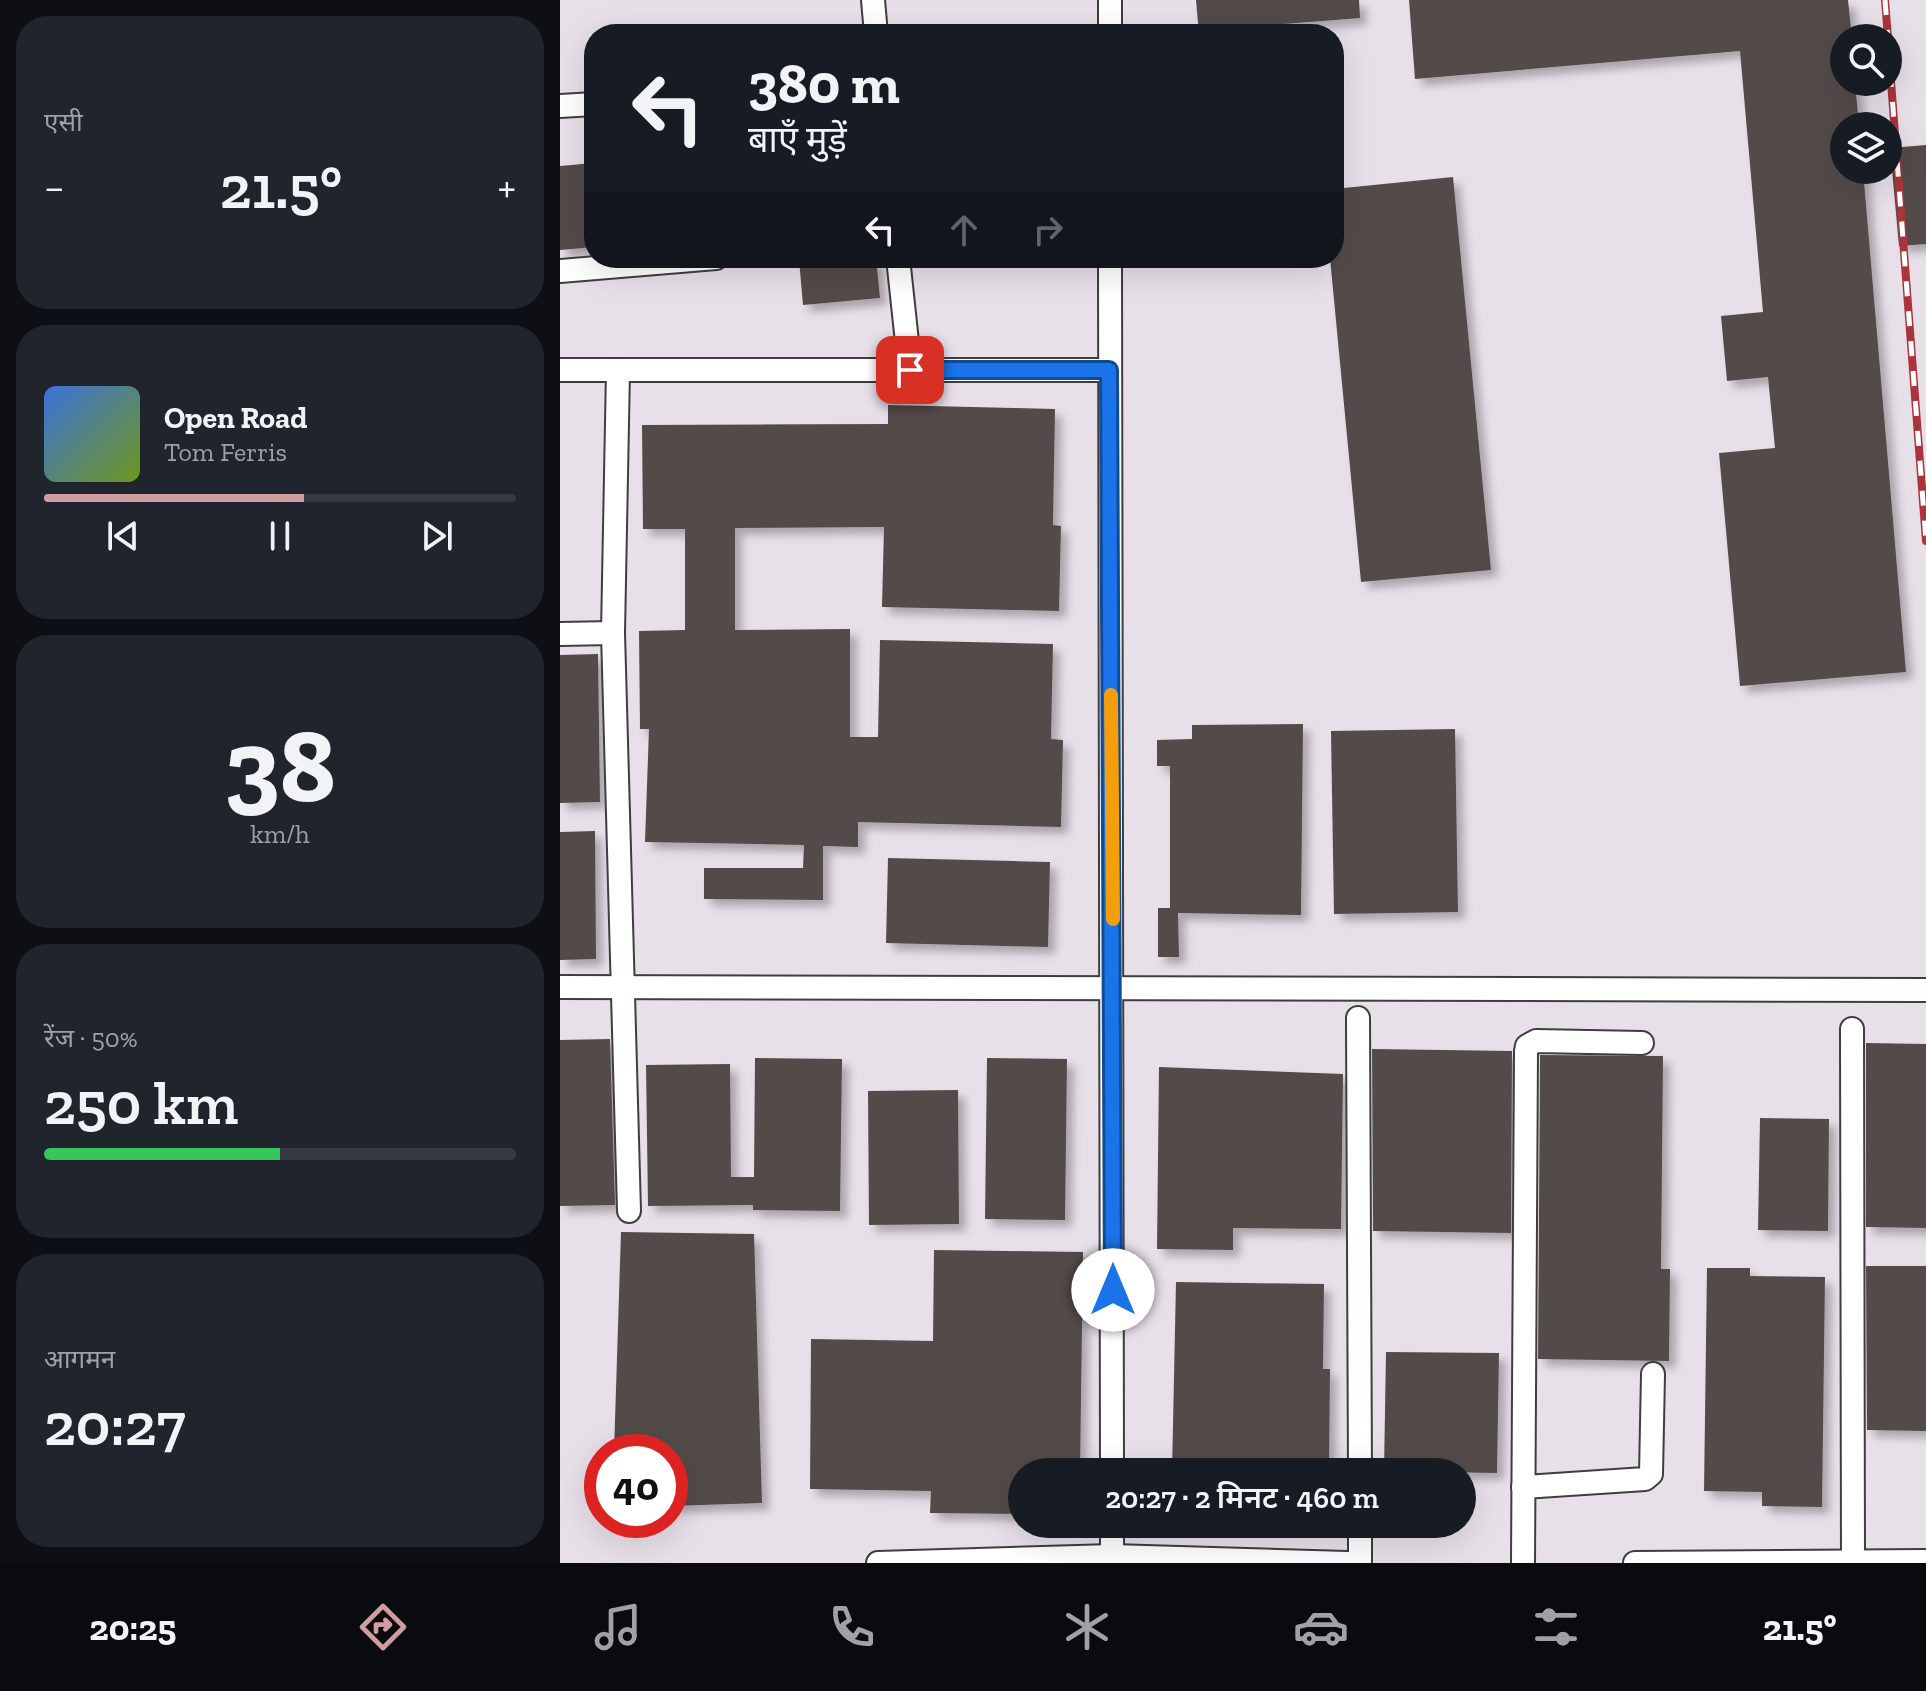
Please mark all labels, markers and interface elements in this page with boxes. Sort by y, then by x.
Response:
map controls [1830,24,1902,184]
button: search [1830,24,1902,96]
text: 380 m [748,50,900,117]
icon: left [616,56,720,160]
text: एसी [44,106,83,138]
button: layers [1830,112,1902,184]
text: बाएँ मुड़ें [748,118,847,161]
text: 21.5° [220,151,342,223]
text: − [44,160,65,213]
text: + [497,160,516,213]
icon: left [858,208,902,252]
icon: ahead [942,208,986,252]
icon: right [1026,208,1070,252]
pin [876,336,944,404]
icon: arrive [888,348,932,392]
text: Open Road [164,400,307,436]
text: Tom Ferris [164,436,287,468]
icon: previous [101,514,145,558]
icon: pause [258,514,302,558]
icon: next [415,514,459,558]
text: 38 [224,703,336,828]
text: km/h [250,818,310,850]
text: रेंज · 50% [44,1022,138,1054]
text: 250 km [44,1067,238,1139]
position arrow [1071,1248,1155,1332]
text: आगमन [44,1343,115,1375]
text: 20:27 [44,1388,186,1460]
speed limit sign: 40 [584,1434,688,1538]
text: 20:27 · 2 मिनट · 460 m [1105,1480,1379,1516]
icon: directions [355,1599,411,1655]
icon: music [590,1599,646,1655]
icon: phone [824,1599,880,1655]
icon: climate [1059,1599,1115,1655]
icon: car [1293,1599,1349,1655]
icon: filters [1528,1599,1584,1655]
text: 20:25 [89,1606,176,1649]
text: 21.5° [1763,1606,1837,1649]

